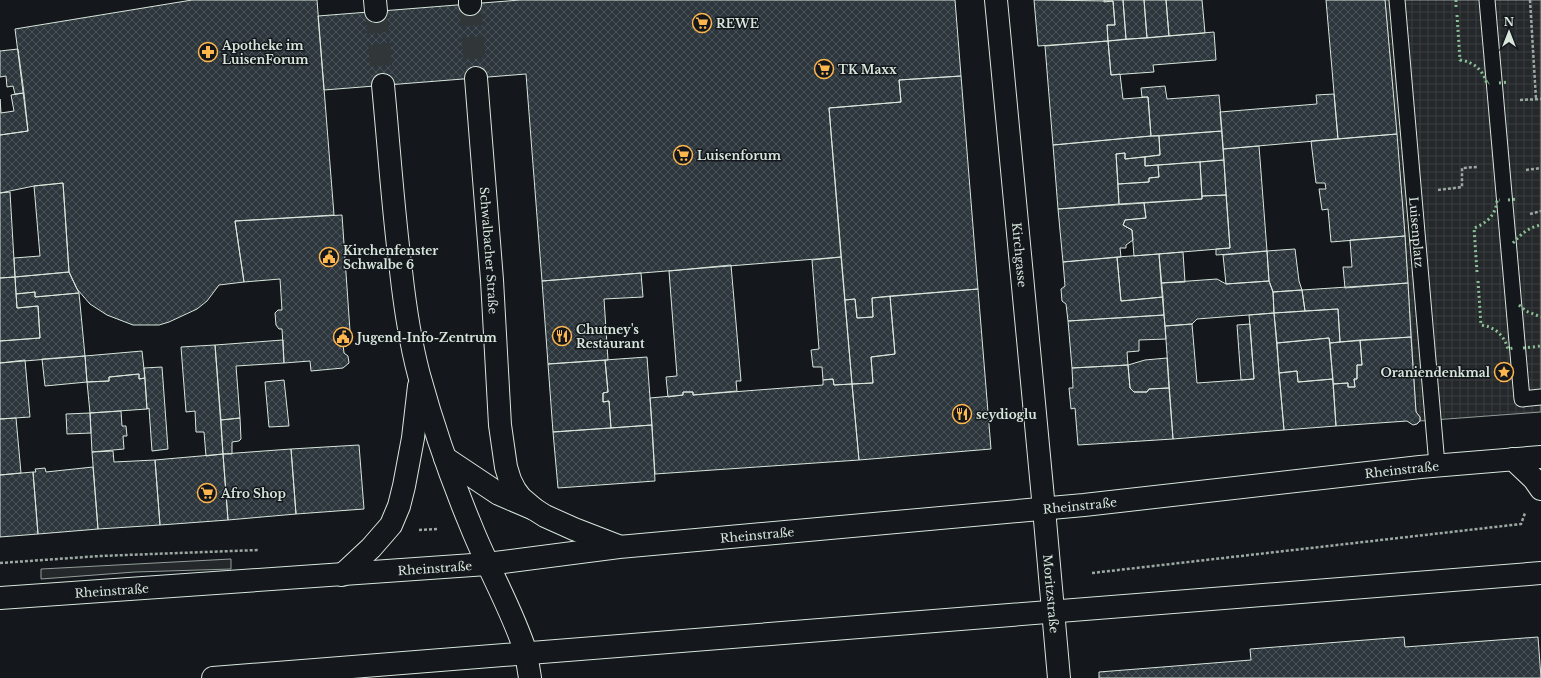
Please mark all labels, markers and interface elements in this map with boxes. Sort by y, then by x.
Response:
supermarket icon: REWE [691,12,713,34]
north arrow [1489,12,1529,52]
text: N [1504,15,1515,29]
place label: REWE [716,16,759,31]
place label: Apotheke im LuisenForum [221,38,309,67]
pharmacy icon: Apotheke im LuisenForum [197,41,219,63]
supermarket icon: TK Maxx [813,58,835,80]
place label: TK Maxx [838,62,897,77]
supermarket icon: Luisenforum [672,144,694,166]
place label: Luisenforum [697,148,782,163]
street label: Schwalbacher Straße [477,186,501,315]
street label: Luisenplatz [1406,196,1428,269]
street label: Kirchgasse [1009,222,1031,288]
place label: Kirchenfenster Schwalbe 6 [343,243,438,272]
public building icon: Kirchenfenster Schwalbe 6 [318,246,340,268]
place label: Chutney's Restaurant [576,322,645,351]
restaurant icon: Chutney's Restaurant [551,325,573,347]
public building icon: Jugend-Info-Zentrum [332,326,354,348]
place label: Jugend-Info-Zentrum [354,330,497,345]
place icon: Oraniendenkmal [1493,361,1515,383]
place label: Oraniendenkmal [1381,365,1491,380]
restaurant icon: seydioglu [951,403,973,425]
place label: seydioglu [976,407,1037,422]
street label: Rheinstraße [1364,458,1440,481]
supermarket icon: Afro Shop [196,482,218,504]
place label: Afro Shop [220,486,286,501]
street label: Rheinstraße [1042,494,1118,516]
street label: Rheinstraße [719,524,795,545]
street label: Moritzstraße [1041,554,1062,634]
street label: Rheinstraße [397,558,473,578]
street label: Rheinstraße [74,580,150,600]

